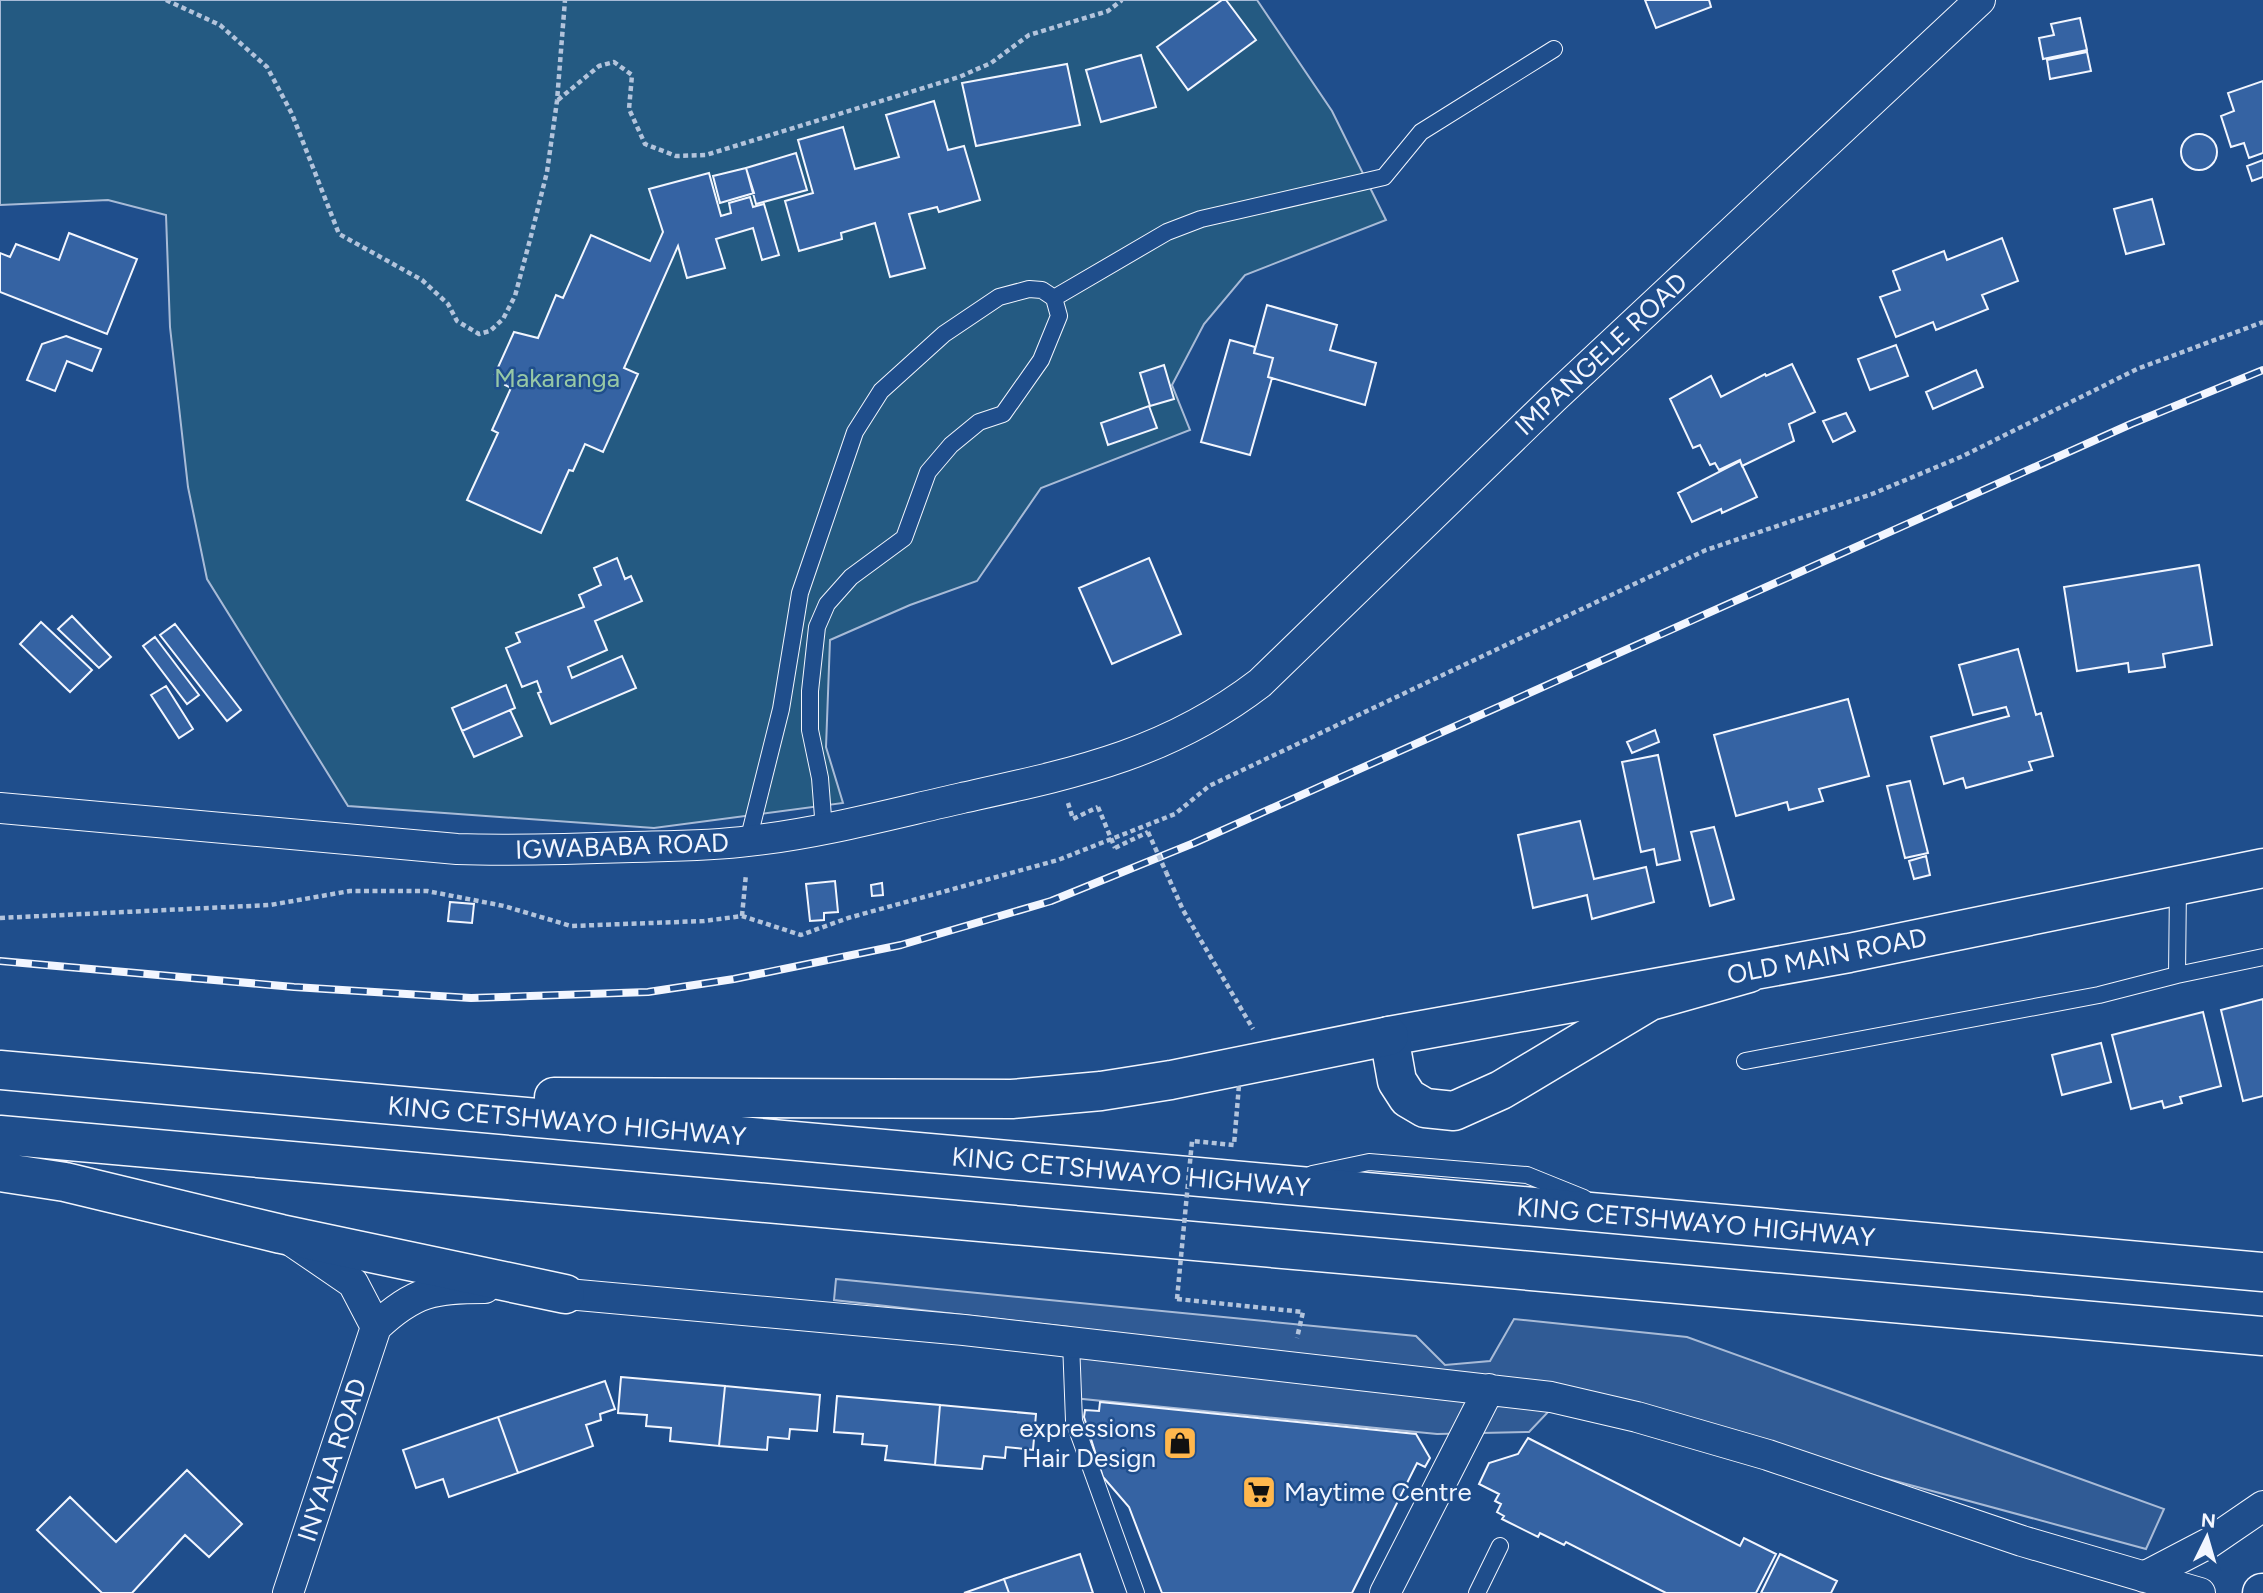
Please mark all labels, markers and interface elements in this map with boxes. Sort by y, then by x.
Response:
street label: IMPANGELE ROAD [1508,266,1694,442]
park label: Makaranga [494,362,620,394]
street label: IGWABABA ROAD [515,826,729,866]
street label: OLD MAIN ROAD [1724,921,1930,991]
street label: KING CETSHWAYO HIGHWAY [386,1089,748,1153]
street label: KING CETSHWAYO HIGHWAY [950,1140,1312,1204]
street label: KING CETSHWAYO HIGHWAY [1515,1190,1877,1254]
street label: INYALA ROAD [291,1374,373,1546]
place label: expressions Hair Design [1019,1412,1156,1474]
shop icon: expressions Hair Design [1161,1424,1199,1462]
supermarket icon: Maytime Centre [1240,1473,1278,1511]
place label: Maytime Centre [1284,1476,1472,1508]
north arrow [2172,1502,2242,1572]
text: N [2200,1508,2217,1533]

